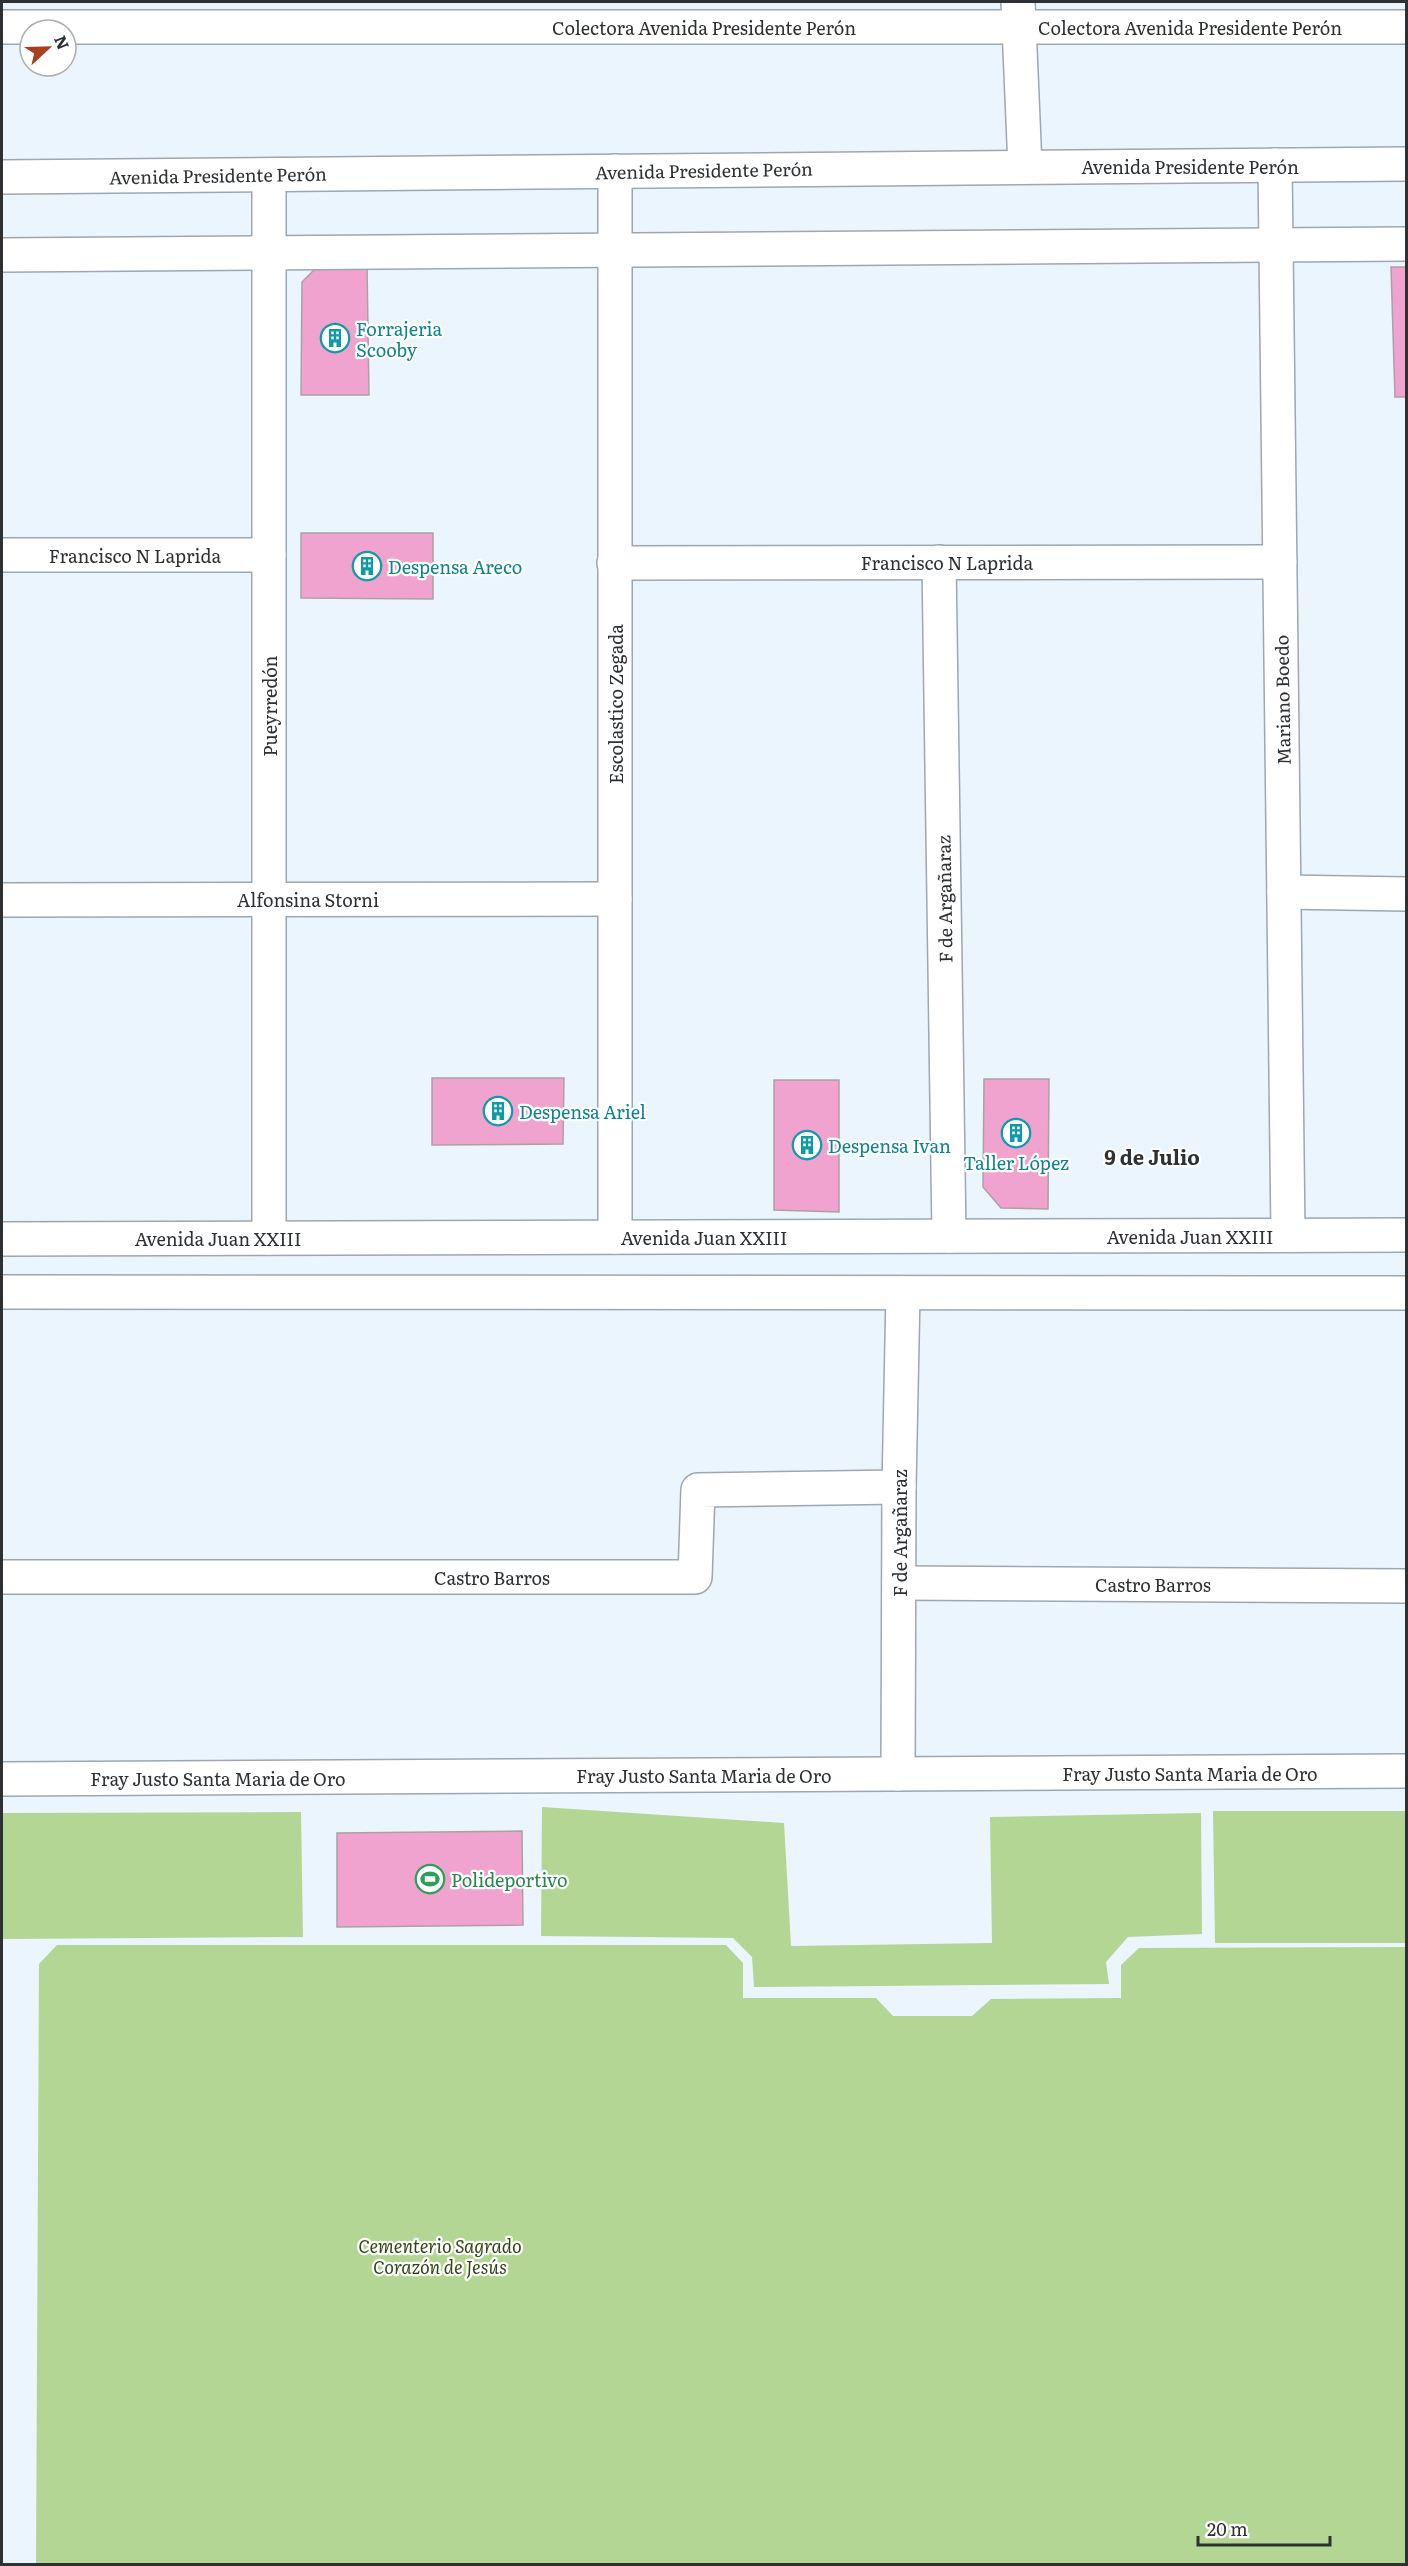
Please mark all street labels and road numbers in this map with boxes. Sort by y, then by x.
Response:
street label: Colectora Avenida Presidente Perón [552,14,856,41]
street label: Colectora Avenida Presidente Perón [1038,14,1342,41]
street label: Avenida Presidente Perón [1081,153,1299,180]
street label: Avenida Presidente Perón [595,155,813,185]
street label: Avenida Presidente Perón [109,160,327,190]
street label: Francisco N Laprida [49,542,222,569]
street label: Francisco N Laprida [861,549,1034,576]
street label: Escolastico Zegada [602,624,629,784]
street label: Mariano Boedo [1267,635,1297,765]
street label: Pueyrredón [256,655,283,757]
street label: F de Argañaraz [929,835,959,963]
street label: Alfonsina Storni [237,886,379,913]
street label: Avenida Juan XXIII [1107,1223,1273,1250]
street label: Avenida Juan XXIII [621,1224,787,1251]
street label: Avenida Juan XXIII [135,1225,301,1252]
street label: F de Argañaraz [886,1469,913,1597]
street label: Castro Barros [434,1564,550,1591]
street label: Castro Barros [1095,1571,1211,1598]
street label: Fray Justo Santa Maria de Oro [1062,1760,1318,1787]
street label: Fray Justo Santa Maria de Oro [576,1762,832,1789]
street label: Fray Justo Santa Maria de Oro [90,1765,346,1792]

